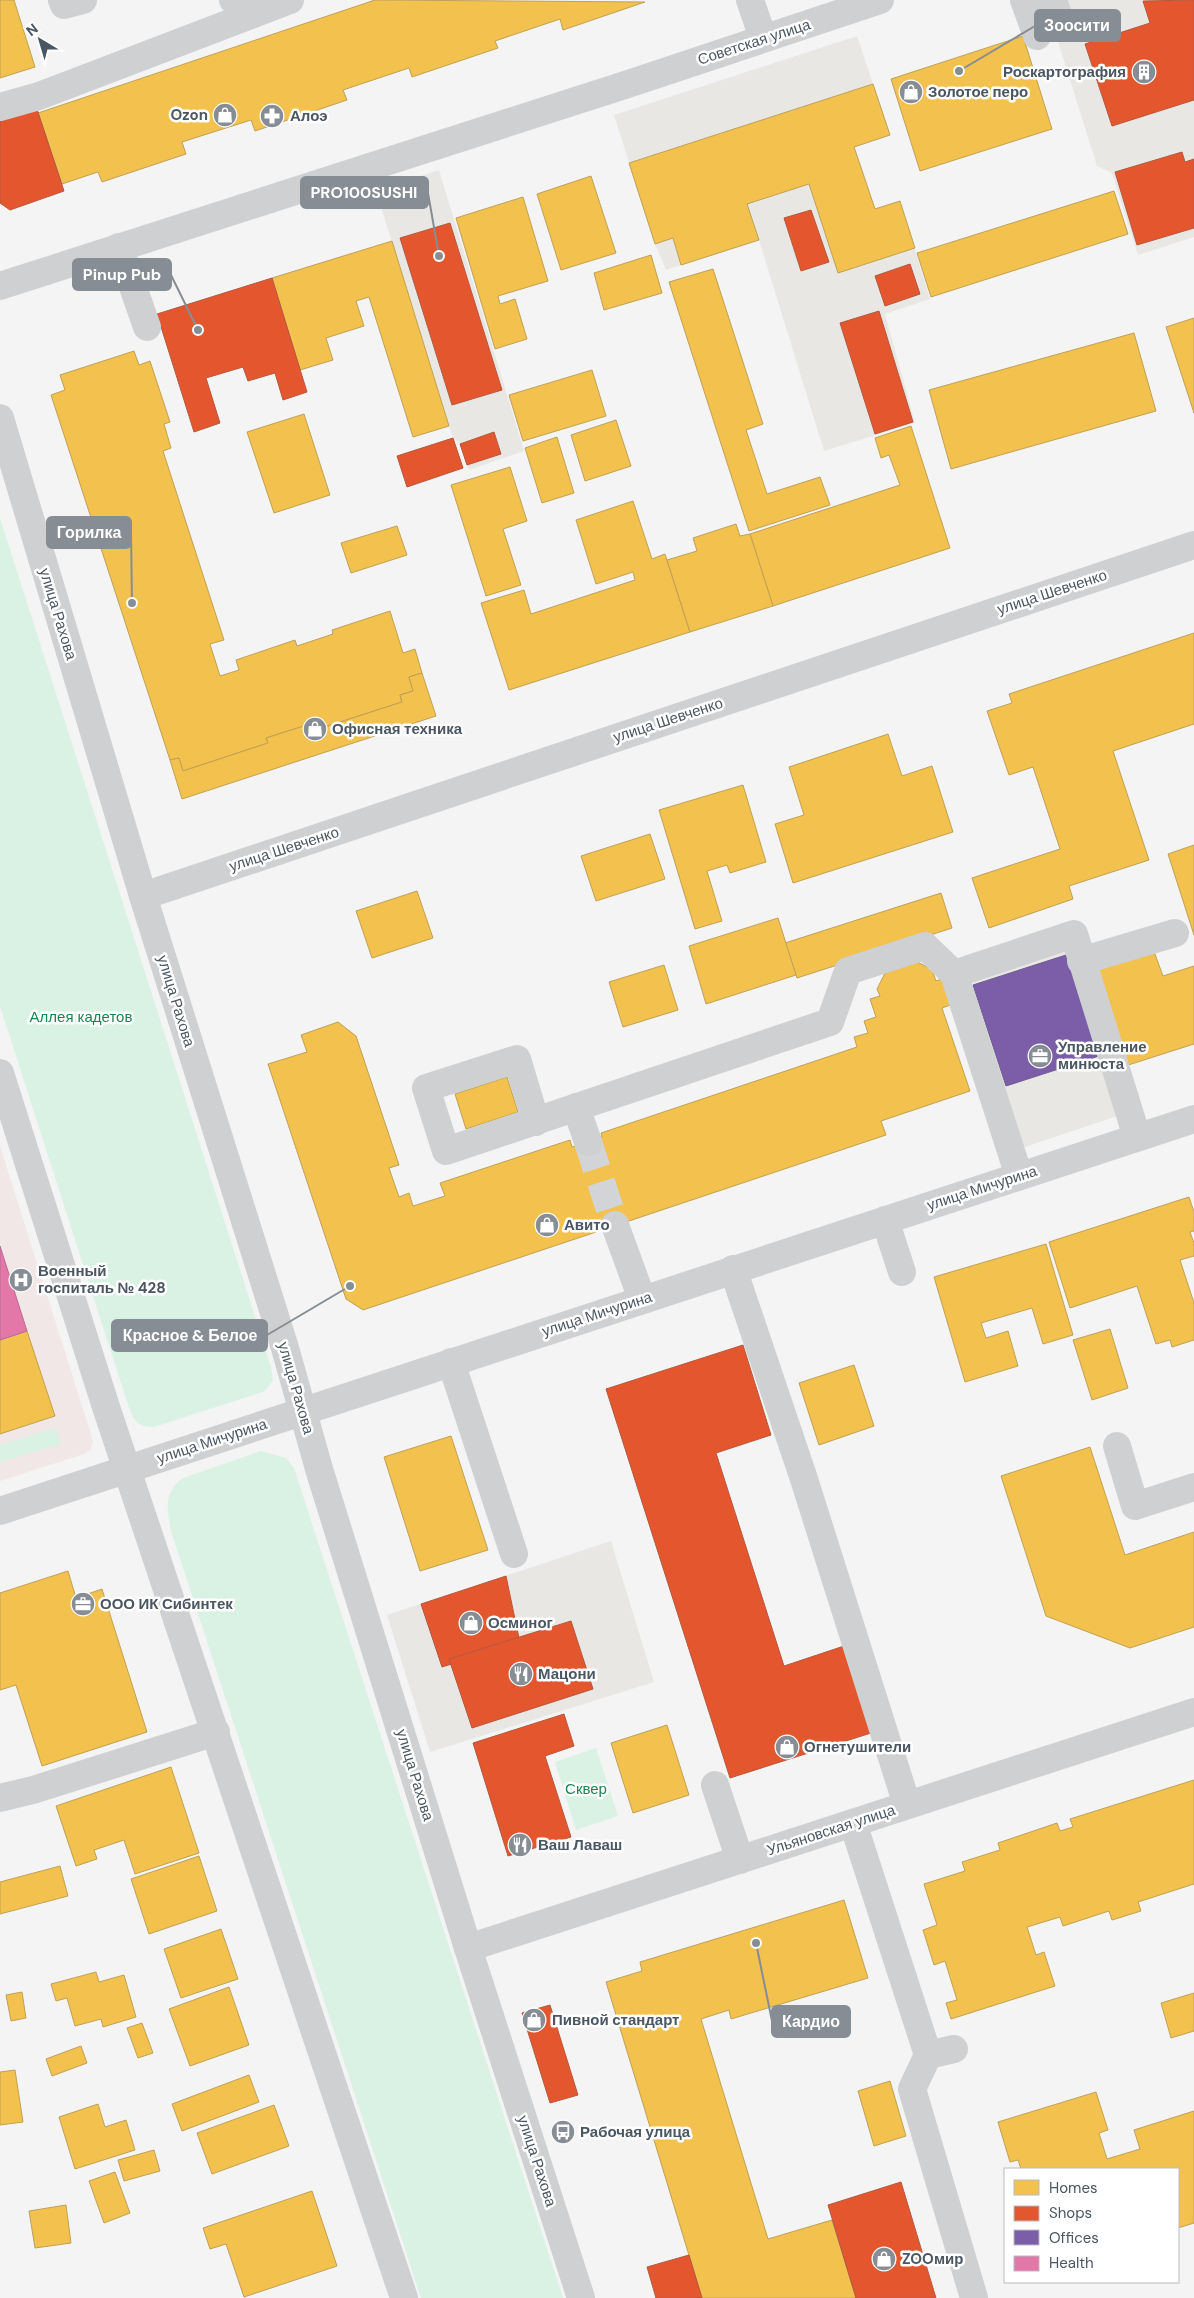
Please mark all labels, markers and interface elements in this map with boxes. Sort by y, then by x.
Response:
callout: Зоосити [1035,10,1120,41]
street label: Советская улица [695,14,814,70]
north arrow [15,15,65,65]
text: Зоосити [1044,15,1110,36]
text: N [22,20,42,40]
building icon: Роскартография [1131,59,1157,85]
place label: Роскартография [1003,62,1126,82]
shop icon: Золотое перо [898,79,924,105]
place label: Золотое перо [928,82,1028,102]
shop icon: Ozon [212,102,238,128]
pharmacy icon: Алоэ [259,103,285,129]
place label: Ozon [170,105,208,125]
place label: Алоэ [290,106,327,126]
callout: PRO100SUSHI [301,177,428,208]
text: PRO100SUSHI [311,182,417,203]
callout: Pinup Pub [73,259,171,290]
text: Pinup Pub [83,264,161,285]
callout: Горилка [47,517,131,548]
text: Горилка [57,522,121,543]
street label: улица Шевченко [995,565,1109,619]
street label: улица Рахова [35,566,82,663]
street label: улица Шевченко [611,693,725,747]
shop icon: Офисная техника [302,716,328,742]
place label: Офисная техника [332,719,463,739]
street label: улица Шевченко [227,822,341,876]
street label: улица Рахова [153,953,200,1050]
park label: Аллея кадетов [30,1007,132,1027]
place label: Управление минюста [1058,1037,1147,1074]
office icon: Управление минюста [1027,1043,1053,1069]
street label: улица Мичурина [924,1161,1040,1215]
shop icon: Авито [534,1212,560,1238]
place label: Авито [564,1215,610,1235]
place label: Военный госпиталь № 428 [38,1261,166,1298]
hospital icon: Военный госпиталь № 428 [8,1267,34,1293]
street label: улица Мичурина [539,1287,655,1341]
callout: Красное & Белое [112,1320,267,1351]
text: Красное & Белое [123,1325,257,1346]
street label: улица Рахова [273,1340,319,1437]
street label: улица Мичурина [154,1414,270,1468]
office icon: ООО ИК Сибинтек [70,1591,96,1617]
place label: ООО ИК Сибинтек [100,1594,233,1614]
shop icon: Осминог [458,1610,484,1636]
place label: Осминог [488,1613,553,1633]
restaurant icon: Мацони [508,1661,534,1687]
place label: Мацони [538,1664,596,1684]
street label: улица Рахова [392,1727,439,1824]
shop icon: Огнетушители [774,1734,800,1760]
place label: Огнетушители [804,1737,911,1757]
park label: Сквер [565,1779,607,1799]
street label: Ульяновская улица [764,1800,898,1860]
restaurant icon: Ваш Лаваш [507,1832,533,1858]
place label: Ваш Лаваш [538,1835,622,1855]
callout: Кардио [772,2006,850,2037]
shop icon: Пивной стандарт [521,2007,547,2033]
place label: Пивной стандарт [552,2010,679,2030]
text: Кардио [782,2011,840,2032]
street label: улица Рахова [513,2113,561,2210]
bus stop icon: Рабочая улица [550,2119,576,2145]
place label: Рабочая улица [580,2122,691,2142]
legend [1004,2168,1179,2283]
text: Homes [1049,2178,1098,2198]
text: Shops [1049,2203,1092,2223]
text: Offices [1049,2228,1099,2248]
shop icon: ZOOмир [871,2246,897,2272]
place label: ZOOмир [902,2249,963,2269]
text: Health [1049,2253,1094,2273]

